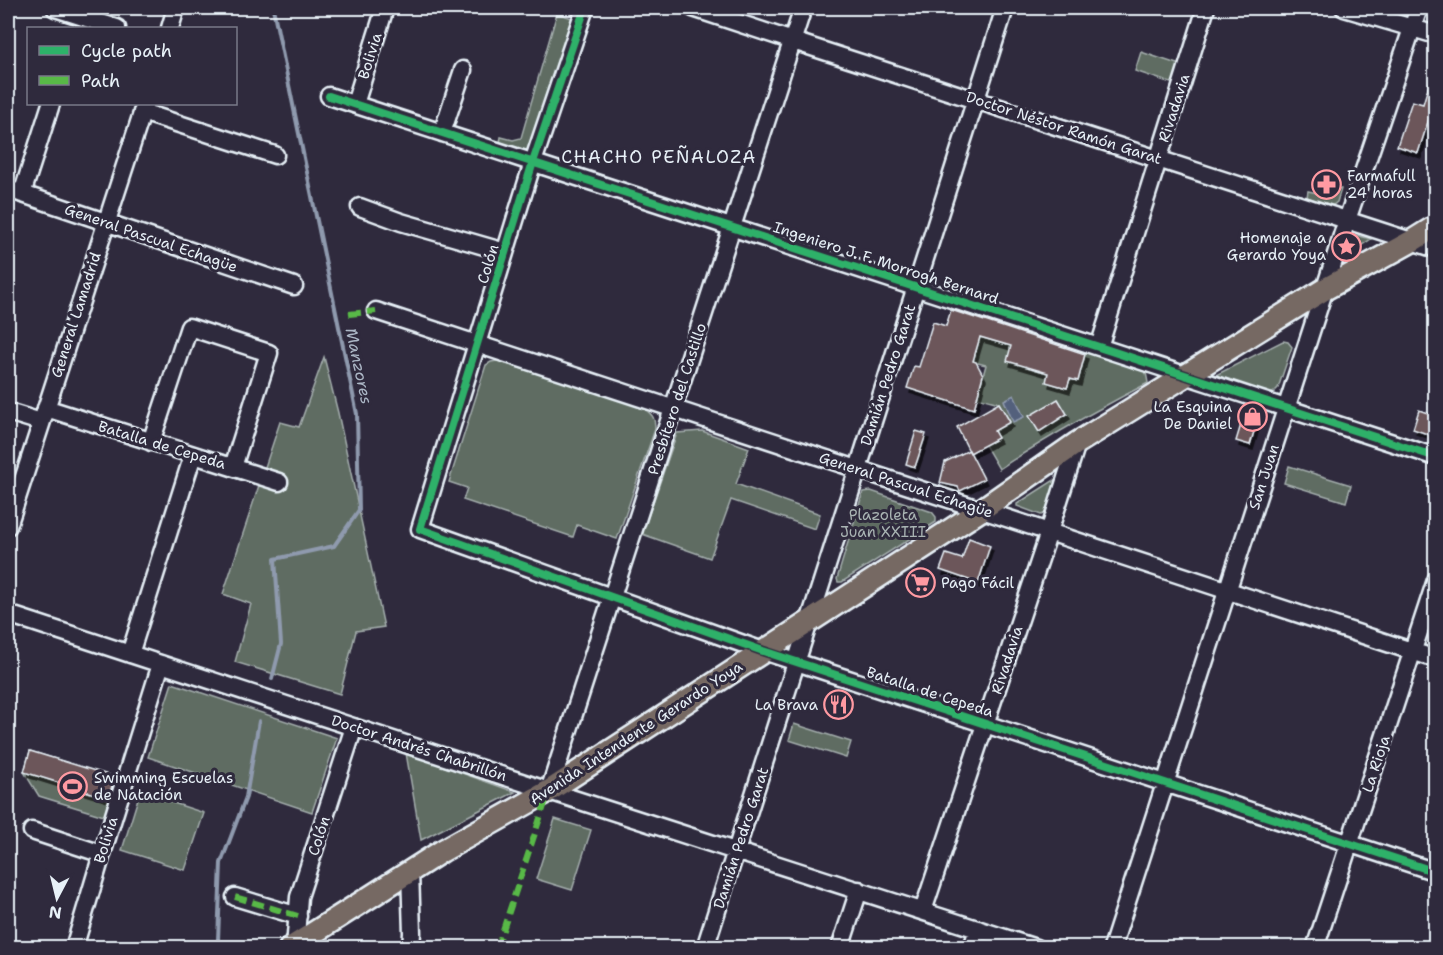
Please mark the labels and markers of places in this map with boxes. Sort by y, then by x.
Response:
place label: Farmafull 24 horas [1347,166,1416,203]
pharmacy icon: Farmafull 24 horas [1310,169,1342,201]
place label: Homenaje a Gerardo Yoya [1227,228,1327,265]
place icon: Homenaje a Gerardo Yoya [1331,231,1363,263]
place label: La Esquina De Daniel [1153,397,1233,434]
shop icon: La Esquina De Daniel [1237,400,1269,432]
supermarket icon: Pago Fácil [904,567,936,599]
place label: Pago Fácil [941,573,1015,593]
restaurant icon: La Brava [823,689,855,721]
place label: La Brava [755,695,819,715]
place label: Swimming Escuelas de Natación [94,768,233,805]
sports icon: Swimming Escuelas de Natación [57,771,89,803]

